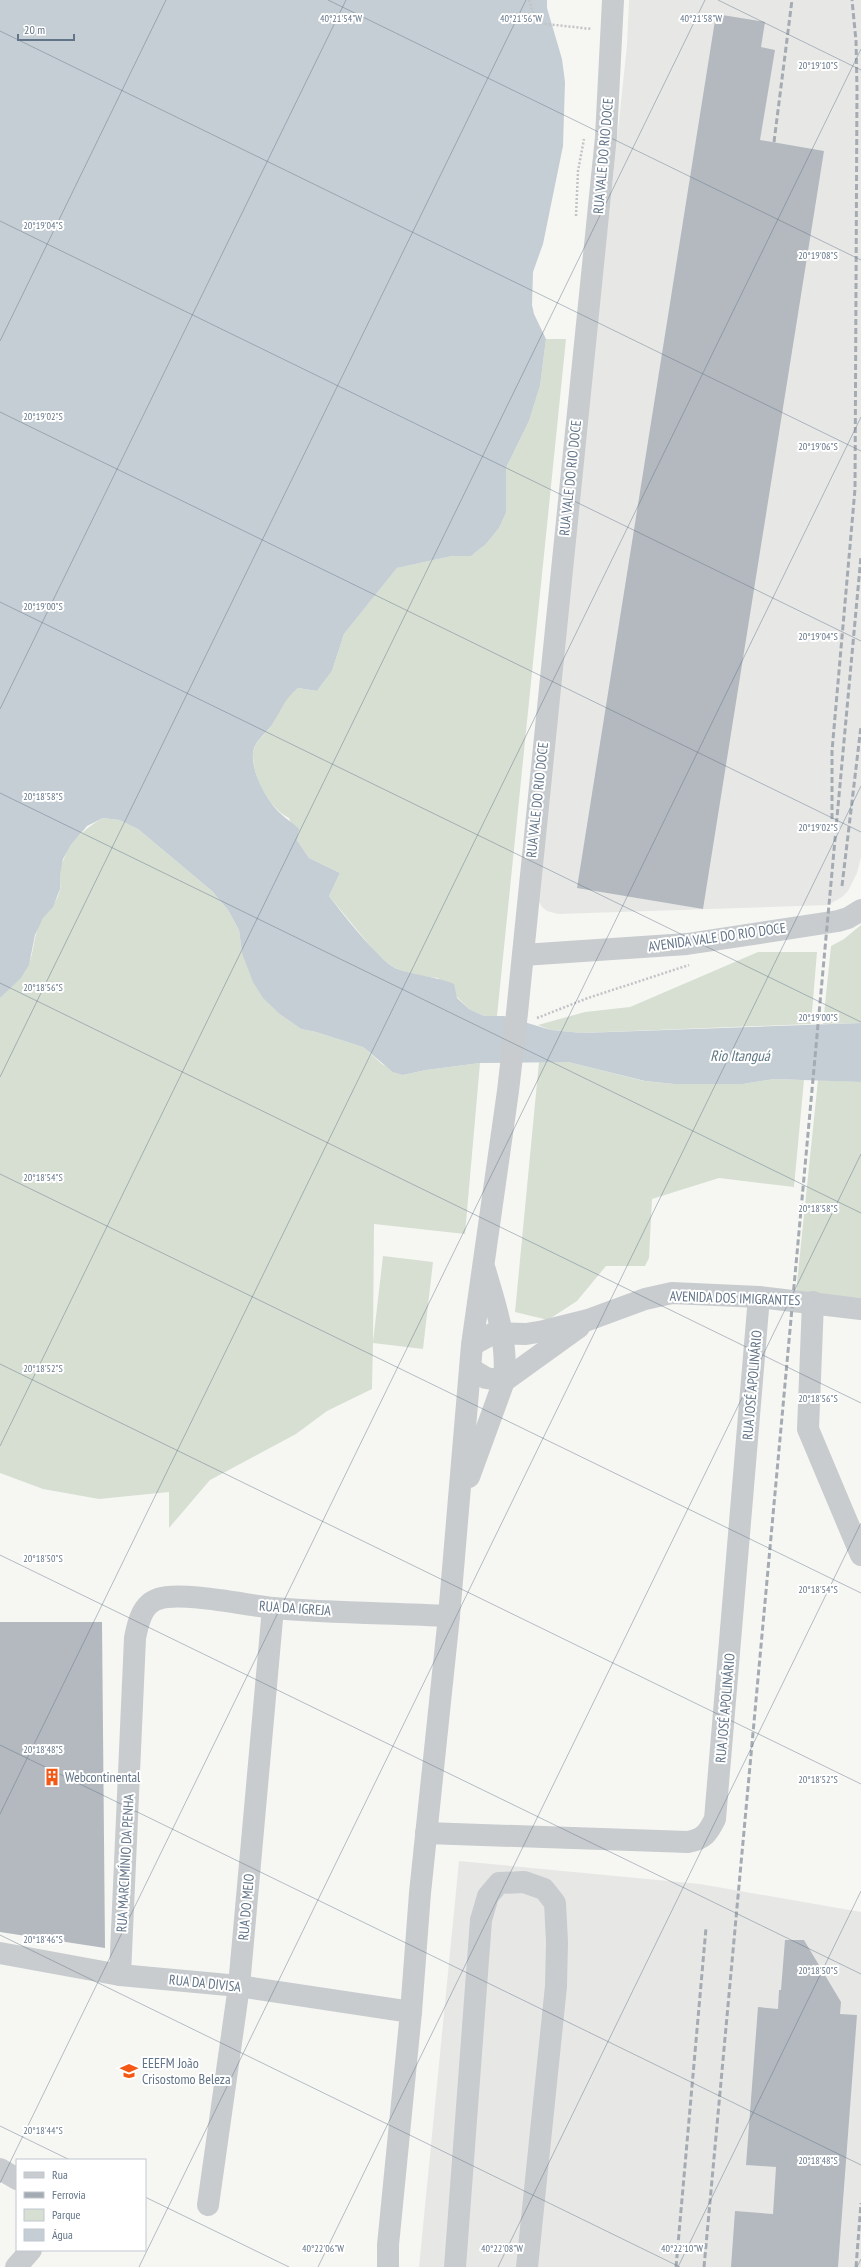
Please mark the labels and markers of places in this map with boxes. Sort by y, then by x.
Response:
building icon: Webcontinental [42,1767,62,1787]
place label: Webcontinental [65,1768,141,1786]
place label: EEEFM João Crisostomo Beleza [142,2054,230,2088]
school or university icon: EEEFM João Crisostomo Beleza [119,2061,139,2081]

